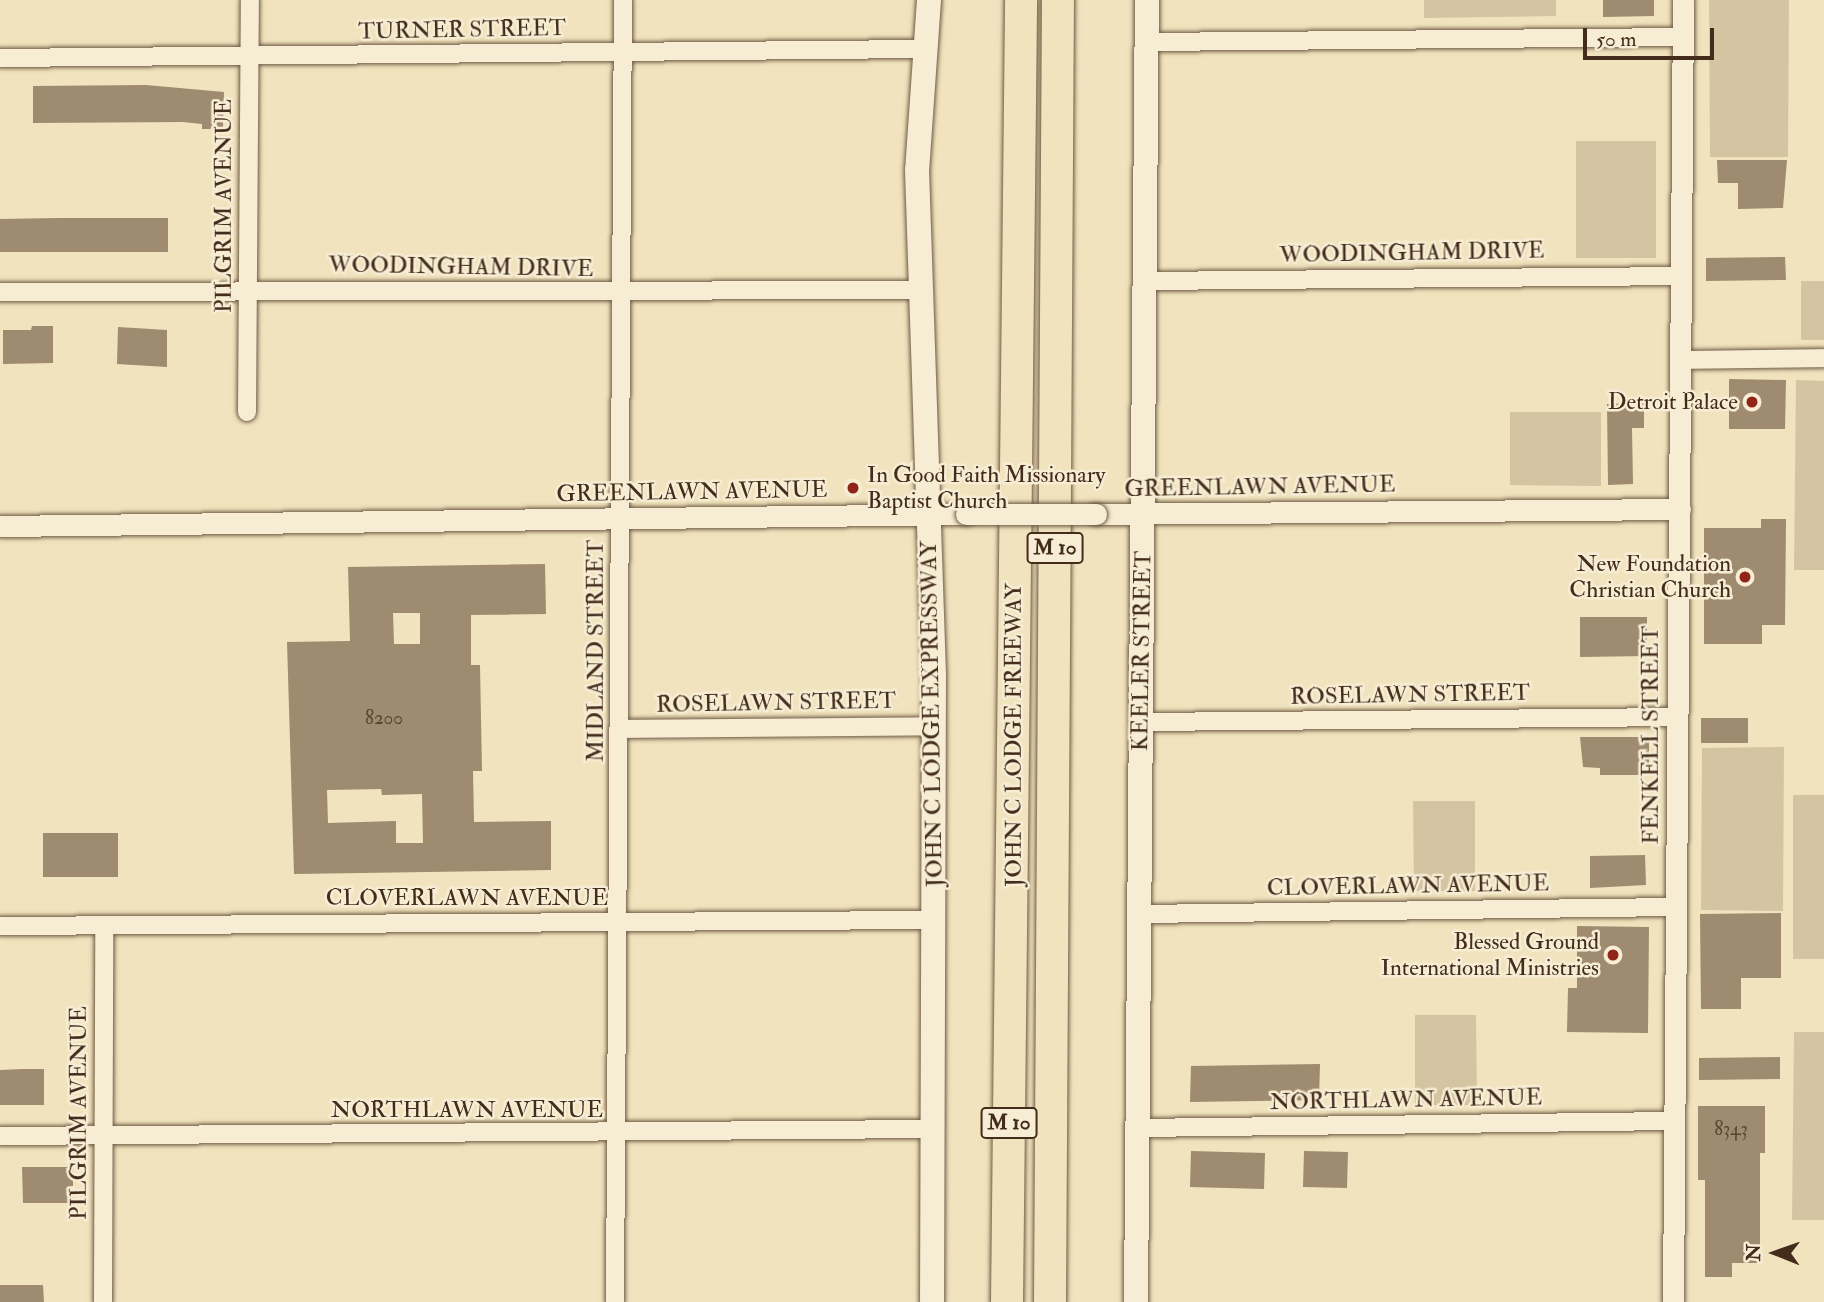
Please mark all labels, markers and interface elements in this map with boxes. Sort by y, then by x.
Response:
street label: TURNER STREET [358,14,566,46]
scale bar [1586,14,1717,58]
text: 50 m [1596,26,1637,53]
street label: PILGRIM AVENUE [210,99,238,313]
street label: WOODINGHAM DRIVE [1279,237,1545,269]
street label: WOODINGHAM DRIVE [328,251,594,283]
place label: Detroit Palace [1608,388,1738,416]
marker: Detroit Palace [1744,394,1760,410]
place label: In Good Faith Missionary Baptist Church [867,461,1105,515]
street label: GREENLAWN AVENUE [1124,471,1396,503]
street label: GREENLAWN AVENUE [556,476,828,508]
marker: In Good Faith Missionary Baptist Church [845,480,861,496]
road number: M 10 [1025,530,1085,566]
street label: MIDLAND STREET [582,540,610,762]
street label: JOHN C LODGE EXPRESSWAY [915,541,949,887]
place label: New Foundation Christian Church [1569,550,1731,604]
street label: KEELER STREET [1126,551,1158,751]
marker: New Foundation Christian Church [1737,569,1753,585]
street label: JOHN C LODGE FREEWAY [1000,583,1028,887]
street label: FENKELL STREET [1637,626,1665,844]
street label: ROSELAWN STREET [1290,679,1530,711]
street label: ROSELAWN STREET [656,687,896,719]
house number: 8200 [365,708,403,730]
street label: CLOVERLAWN AVENUE [1267,870,1549,902]
street label: CLOVERLAWN AVENUE [326,884,608,912]
place label: Blessed Ground International Ministries [1381,928,1599,982]
marker: Blessed Ground International Ministries [1605,947,1621,963]
street label: PILGRIM AVENUE [65,1006,93,1220]
street label: NORTHLAWN AVENUE [1270,1084,1542,1116]
street label: NORTHLAWN AVENUE [331,1096,603,1124]
road number: M 10 [979,1106,1039,1140]
house number: 8343 [1714,1119,1748,1141]
north arrow [1740,1218,1810,1288]
text: N [1742,1244,1766,1261]

